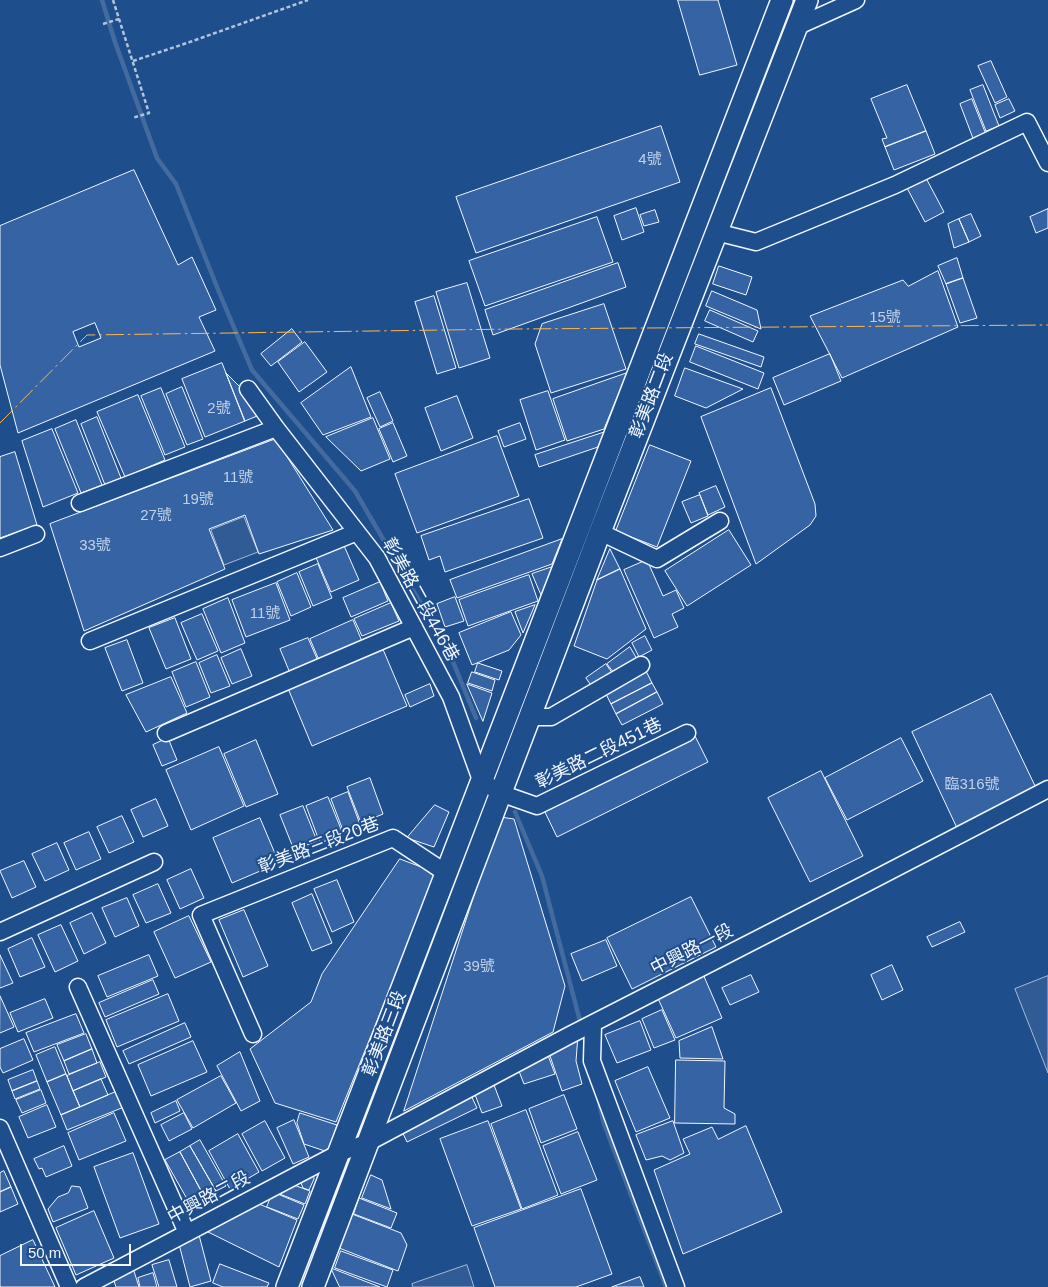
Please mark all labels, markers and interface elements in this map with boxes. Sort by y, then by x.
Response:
house number: 4號 [638,151,662,169]
house number: 15號 [869,309,901,327]
street label: 彰美路二段 [626,350,678,442]
house number: 2號 [207,400,231,418]
house number: 11號 [223,469,253,487]
house number: 19號 [182,491,214,509]
house number: 27號 [140,507,172,525]
street label: 彰美路二段446巷 [377,534,463,666]
house number: 33號 [79,537,111,555]
house number: 11號 [250,605,280,623]
street label: 彰美路二段451巷 [532,714,666,794]
house number: 臨316號 [944,776,1000,794]
street label: 彰美路三段20巷 [255,813,383,879]
street label: 中興路一段 [647,920,737,980]
house number: 39號 [463,958,495,976]
street label: 彰美路三段 [359,988,411,1080]
street label: 中興路二段 [164,1167,254,1229]
scale bar [22,1234,134,1266]
text: 50 m [28,1244,61,1261]

